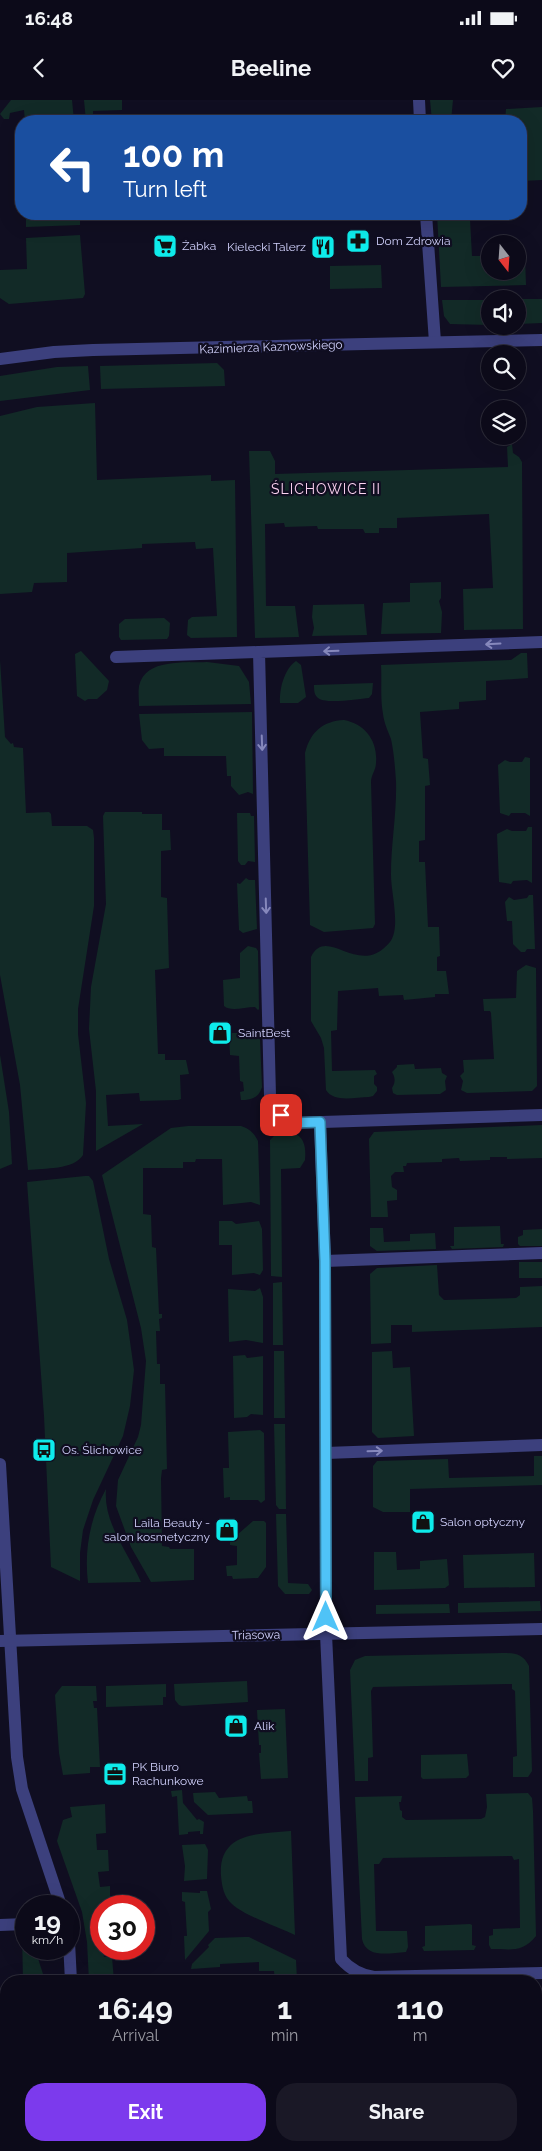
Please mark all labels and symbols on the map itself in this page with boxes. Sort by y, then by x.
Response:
pharmacy icon: Dom Zdrowia [345,228,371,254]
supermarket icon: Żabka [152,233,178,259]
restaurant icon: Kielecki Talerz [310,234,336,260]
place label: Dom Zdrowia [376,234,450,248]
north arrow [481,235,526,280]
place label: Żabka [182,239,216,253]
place label: Kielecki Talerz [227,240,306,254]
street label: Kazimierza Kaznowskiego [199,338,343,356]
district label: ŚLICHOWICE II [271,480,381,497]
one-way arrow [486,639,502,648]
one-way arrow [323,646,339,655]
one-way arrow [257,735,266,751]
one-way arrow [261,898,271,914]
shop icon: SaintBest [207,1020,233,1046]
place label: SaintBest [238,1026,290,1040]
pin [260,1094,302,1136]
bus stop icon: Os. Ślichowice [31,1437,57,1463]
place label: Os. Ślichowice [62,1443,142,1457]
one-way arrow [366,1446,383,1456]
shop icon: Salon optyczny [410,1509,436,1535]
place label: Salon optyczny [440,1515,525,1529]
place label: Laila Beauty - salon kosmetyczny [104,1516,210,1544]
shop icon: Laila Beauty - salon kosmetyczny [214,1517,240,1543]
position arrow [299,1590,351,1642]
street label: Triasowa [232,1628,280,1642]
shop icon: Alik [223,1713,249,1739]
place label: Alik [254,1719,275,1733]
place label: PK Biuro Rachunkowe [132,1760,204,1788]
office icon: PK Biuro Rachunkowe [102,1761,128,1787]
speed limit sign: 30 [90,1895,155,1960]

